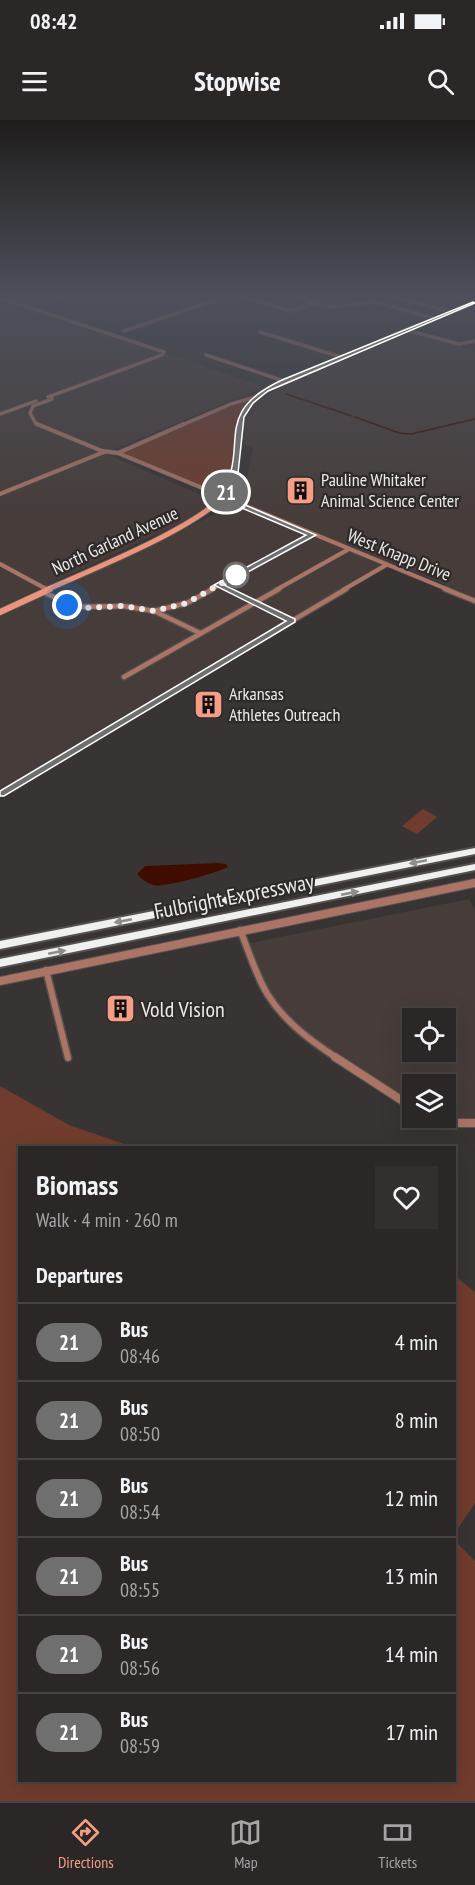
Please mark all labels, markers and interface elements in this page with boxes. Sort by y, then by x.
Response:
text: 08:42 [30,7,78,35]
text: Stopwise [194,64,281,98]
icon: menu [18,65,51,98]
icon: search [424,65,457,98]
place label: Pauline Whitaker Animal Science Center [321,468,459,512]
line badge: 21 [199,472,253,512]
building icon: Pauline Whitaker Animal Science Center [284,474,316,506]
text: 21 [216,479,236,506]
street label: North Garland Avenue [48,501,181,580]
street label: West Knapp Drive [344,523,454,586]
unlabelled marker [223,562,249,588]
your location [52,590,82,620]
place label: Arkansas Athletes Outreach [229,682,340,726]
building icon: Arkansas Athletes Outreach [192,688,224,720]
one-way arrow [408,858,427,867]
street label: Fulbright Expressway [152,867,317,925]
one-way arrow [340,887,359,897]
one-way arrow [114,917,133,926]
one-way arrow [48,947,67,956]
building icon: Vold Vision [104,993,136,1025]
place label: Vold Vision [140,995,225,1023]
map controls [402,1008,456,1128]
button: locate [402,1008,456,1062]
button: layers [402,1074,456,1128]
text: Biomass [36,1166,118,1203]
button: heart [375,1166,438,1229]
text: Walk · 4 min · 260 m [36,1207,178,1233]
text: Departures [36,1261,123,1289]
text: Bus [120,1315,148,1343]
text: 4 min [395,1328,438,1356]
text: 21 [59,1329,79,1356]
text: 08:46 [120,1343,160,1369]
text: Bus [120,1393,148,1421]
text: 8 min [395,1406,438,1434]
text: 21 [59,1407,79,1434]
text: 08:50 [120,1421,160,1447]
text: Bus [120,1471,148,1499]
text: 12 min [385,1484,438,1512]
text: 21 [59,1485,79,1512]
text: 08:54 [120,1499,160,1525]
text: Bus [120,1549,148,1577]
text: 13 min [385,1562,438,1590]
text: 21 [59,1563,79,1590]
text: 08:55 [120,1577,160,1603]
text: Bus [120,1627,148,1655]
text: 14 min [385,1640,438,1668]
text: 21 [59,1641,79,1668]
text: 08:56 [120,1655,160,1681]
text: Bus [120,1705,148,1733]
text: 17 min [386,1718,438,1746]
text: 21 [59,1719,79,1746]
text: 08:59 [120,1733,160,1759]
tab: Directions [58,1816,114,1872]
tab: Map [229,1816,262,1872]
tab: Tickets [378,1816,417,1872]

